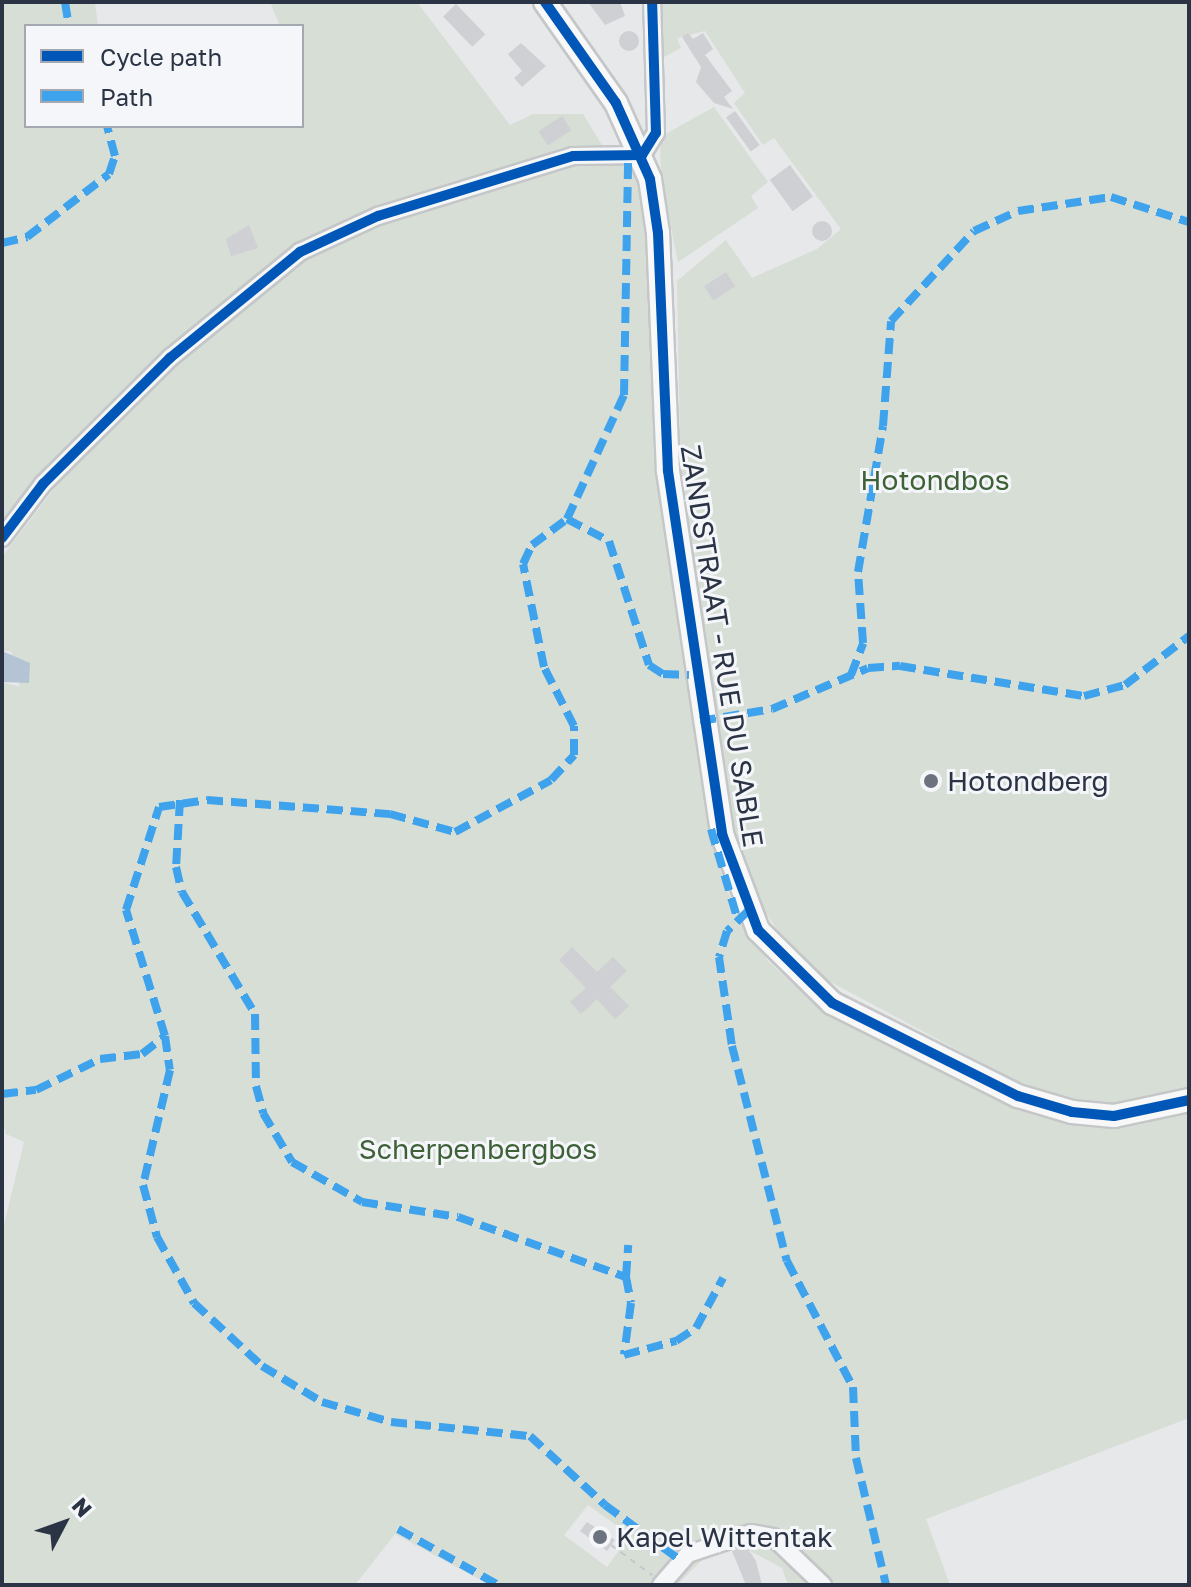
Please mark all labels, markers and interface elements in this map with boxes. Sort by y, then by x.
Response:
legend [24,24,304,128]
text: Cycle path [100,42,222,71]
text: Path [100,82,153,111]
street label: ZANDSTRAAT - RUE DU SABLE [674,442,770,850]
park label: Hotondbos [860,463,1010,497]
place label: Hotondberg [947,764,1109,798]
marker: Hotondberg [922,772,940,790]
park label: Scherpenbergbos [359,1132,597,1166]
north arrow [24,1483,104,1563]
text: N [67,1492,98,1522]
place label: Kapel Wittentak [616,1520,833,1554]
marker: Kapel Wittentak [591,1528,609,1546]

